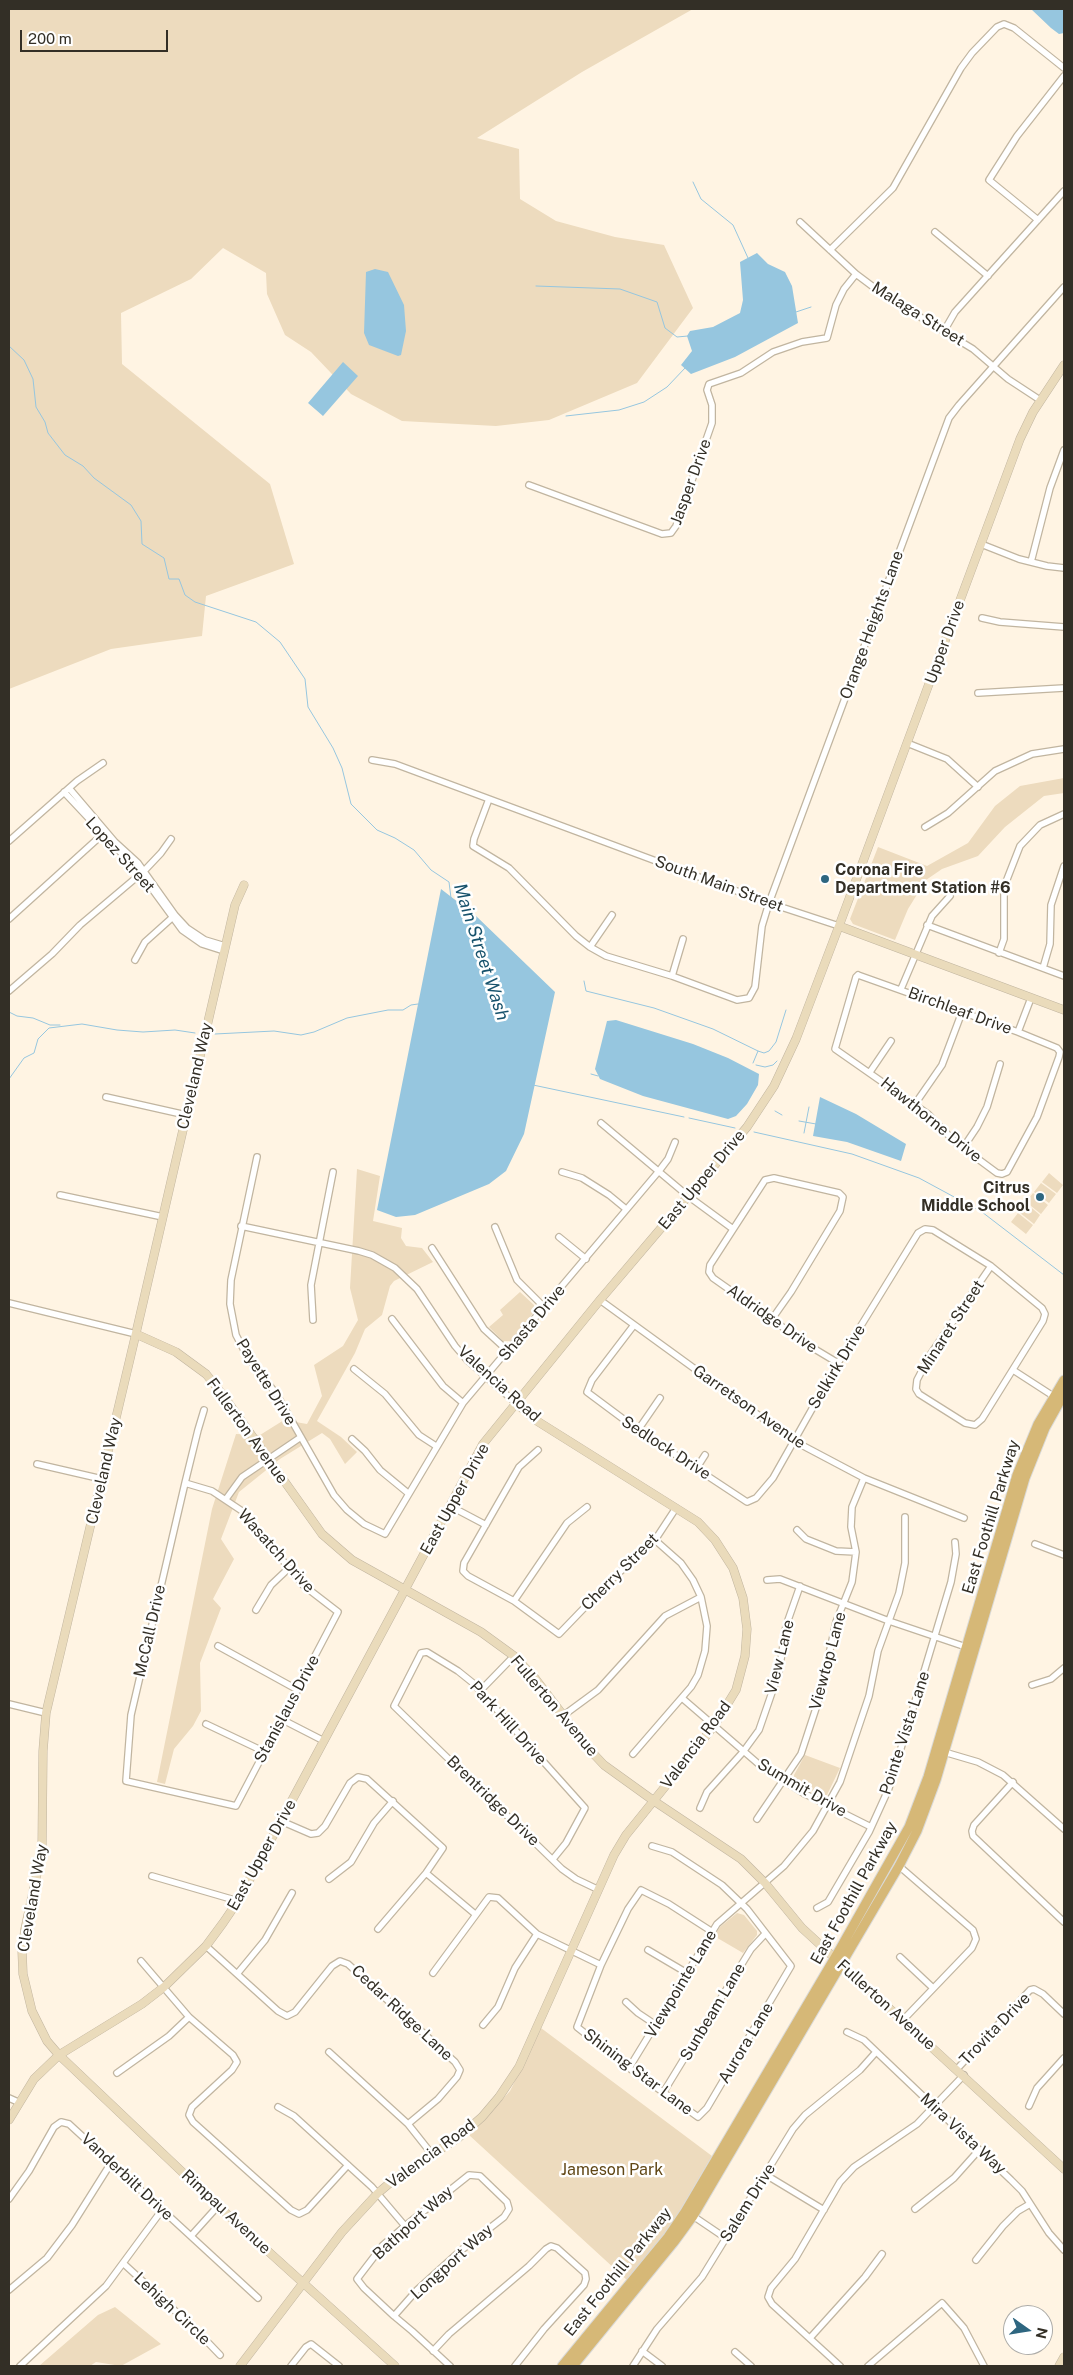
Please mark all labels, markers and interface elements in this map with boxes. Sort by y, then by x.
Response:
scale bar [22,20,170,52]
text: 200 m [28,30,72,47]
street label: Malaga Street [868,278,968,350]
street label: Jasper Drive [667,436,715,528]
street label: Orange Heights Lane [836,548,908,702]
street label: Upper Drive [921,597,969,687]
street label: Lopez Street [81,813,159,897]
street label: South Main Street [652,852,786,916]
place label: Corona Fire Department Station #6 [835,860,1011,898]
marker: Corona Fire Department Station #6 [819,873,831,885]
water label: Main Street Wash [449,881,513,1023]
street label: Birchleaf Drive [905,983,1015,1039]
street label: Cleveland Way [173,1021,217,1131]
street label: Hawthorne Drive [877,1073,985,1167]
street label: East Upper Drive [655,1126,749,1234]
place label: Citrus Middle School [921,1178,1030,1216]
marker: Citrus Middle School [1034,1191,1046,1203]
street label: Minaret Street [914,1277,988,1377]
street label: Shasta Drive [495,1281,569,1365]
street label: Aldridge Drive [723,1281,821,1357]
street label: Selkirk Drive [804,1321,870,1413]
street label: Payette Drive [232,1335,300,1429]
street label: Valencia Road [454,1342,544,1426]
street label: Garretson Avenue [689,1361,809,1453]
street label: Fullerton Avenue [202,1374,292,1488]
street label: Sedlock Drive [618,1412,714,1484]
street label: Cleveland Way [82,1416,126,1526]
street label: East Foothill Parkway [958,1438,1024,1596]
street label: East Upper Drive [416,1440,494,1558]
street label: Wasatch Drive [233,1505,319,1597]
street label: Cherry Street [577,1529,663,1615]
street label: McCall Drive [130,1583,170,1679]
street label: Viewtop Lane [806,1610,850,1712]
street label: View Lane [761,1618,799,1696]
street label: Stanislaus Drive [250,1652,324,1766]
street label: Fullerton Avenue [506,1652,602,1760]
street label: Pointe Vista Lane [876,1669,934,1797]
street label: Park Hill Drive [465,1677,551,1769]
street label: Valencia Road [657,1697,735,1793]
street label: Brentridge Drive [443,1752,543,1850]
street label: Summit Drive [754,1755,850,1821]
street label: East Upper Drive [223,1796,301,1914]
street label: East Foothill Parkway [807,1818,901,1968]
street label: Cleveland Way [14,1843,52,1953]
street label: Viewpointe Lane [641,1926,721,2042]
street label: Fullerton Avenue [833,1956,939,2054]
street label: Sunbeam Lane [676,1960,750,2064]
street label: Cedar Ridge Lane [347,1961,457,2065]
street label: Trovita Drive [956,1989,1034,2069]
street label: Aurora Lane [714,1999,778,2087]
street label: Shining Star Lane [579,2025,697,2119]
street label: Mira Vista Way [916,2089,1010,2179]
street label: Valencia Road [383,2115,479,2193]
street label: Vanderbilt Drive [77,2129,177,2225]
park label: Jameson Park [561,2160,663,2180]
street label: Salem Drive [716,2160,780,2246]
street label: Rimpau Avenue [177,2166,275,2258]
street label: Bathport Way [369,2182,457,2264]
street label: East Foothill Parkway [560,2204,676,2340]
street label: Longport Way [407,2220,497,2304]
street label: Lehigh Circle [130,2269,214,2349]
north arrow [1003,2305,1053,2355]
text: N [1033,2326,1051,2340]

